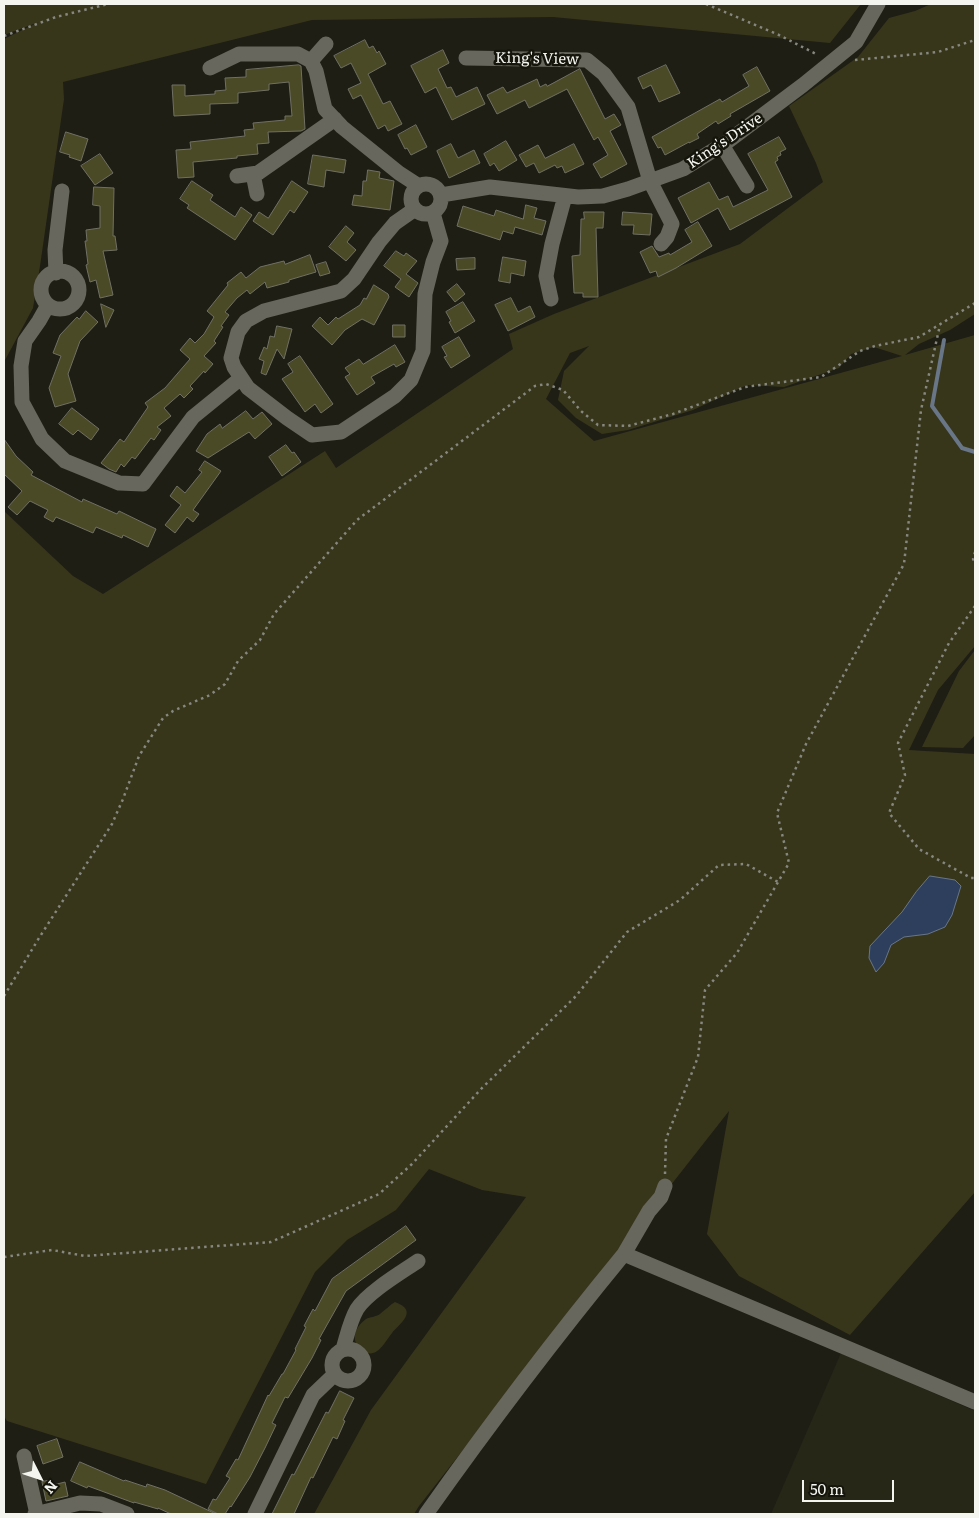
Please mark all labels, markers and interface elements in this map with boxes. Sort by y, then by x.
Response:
street label: King's View [495,49,579,69]
street label: King's Drive [684,109,766,173]
north arrow [15,1453,65,1503]
scale bar [804,1470,896,1502]
text: N [40,1477,63,1499]
text: 50 m [810,1477,844,1500]

